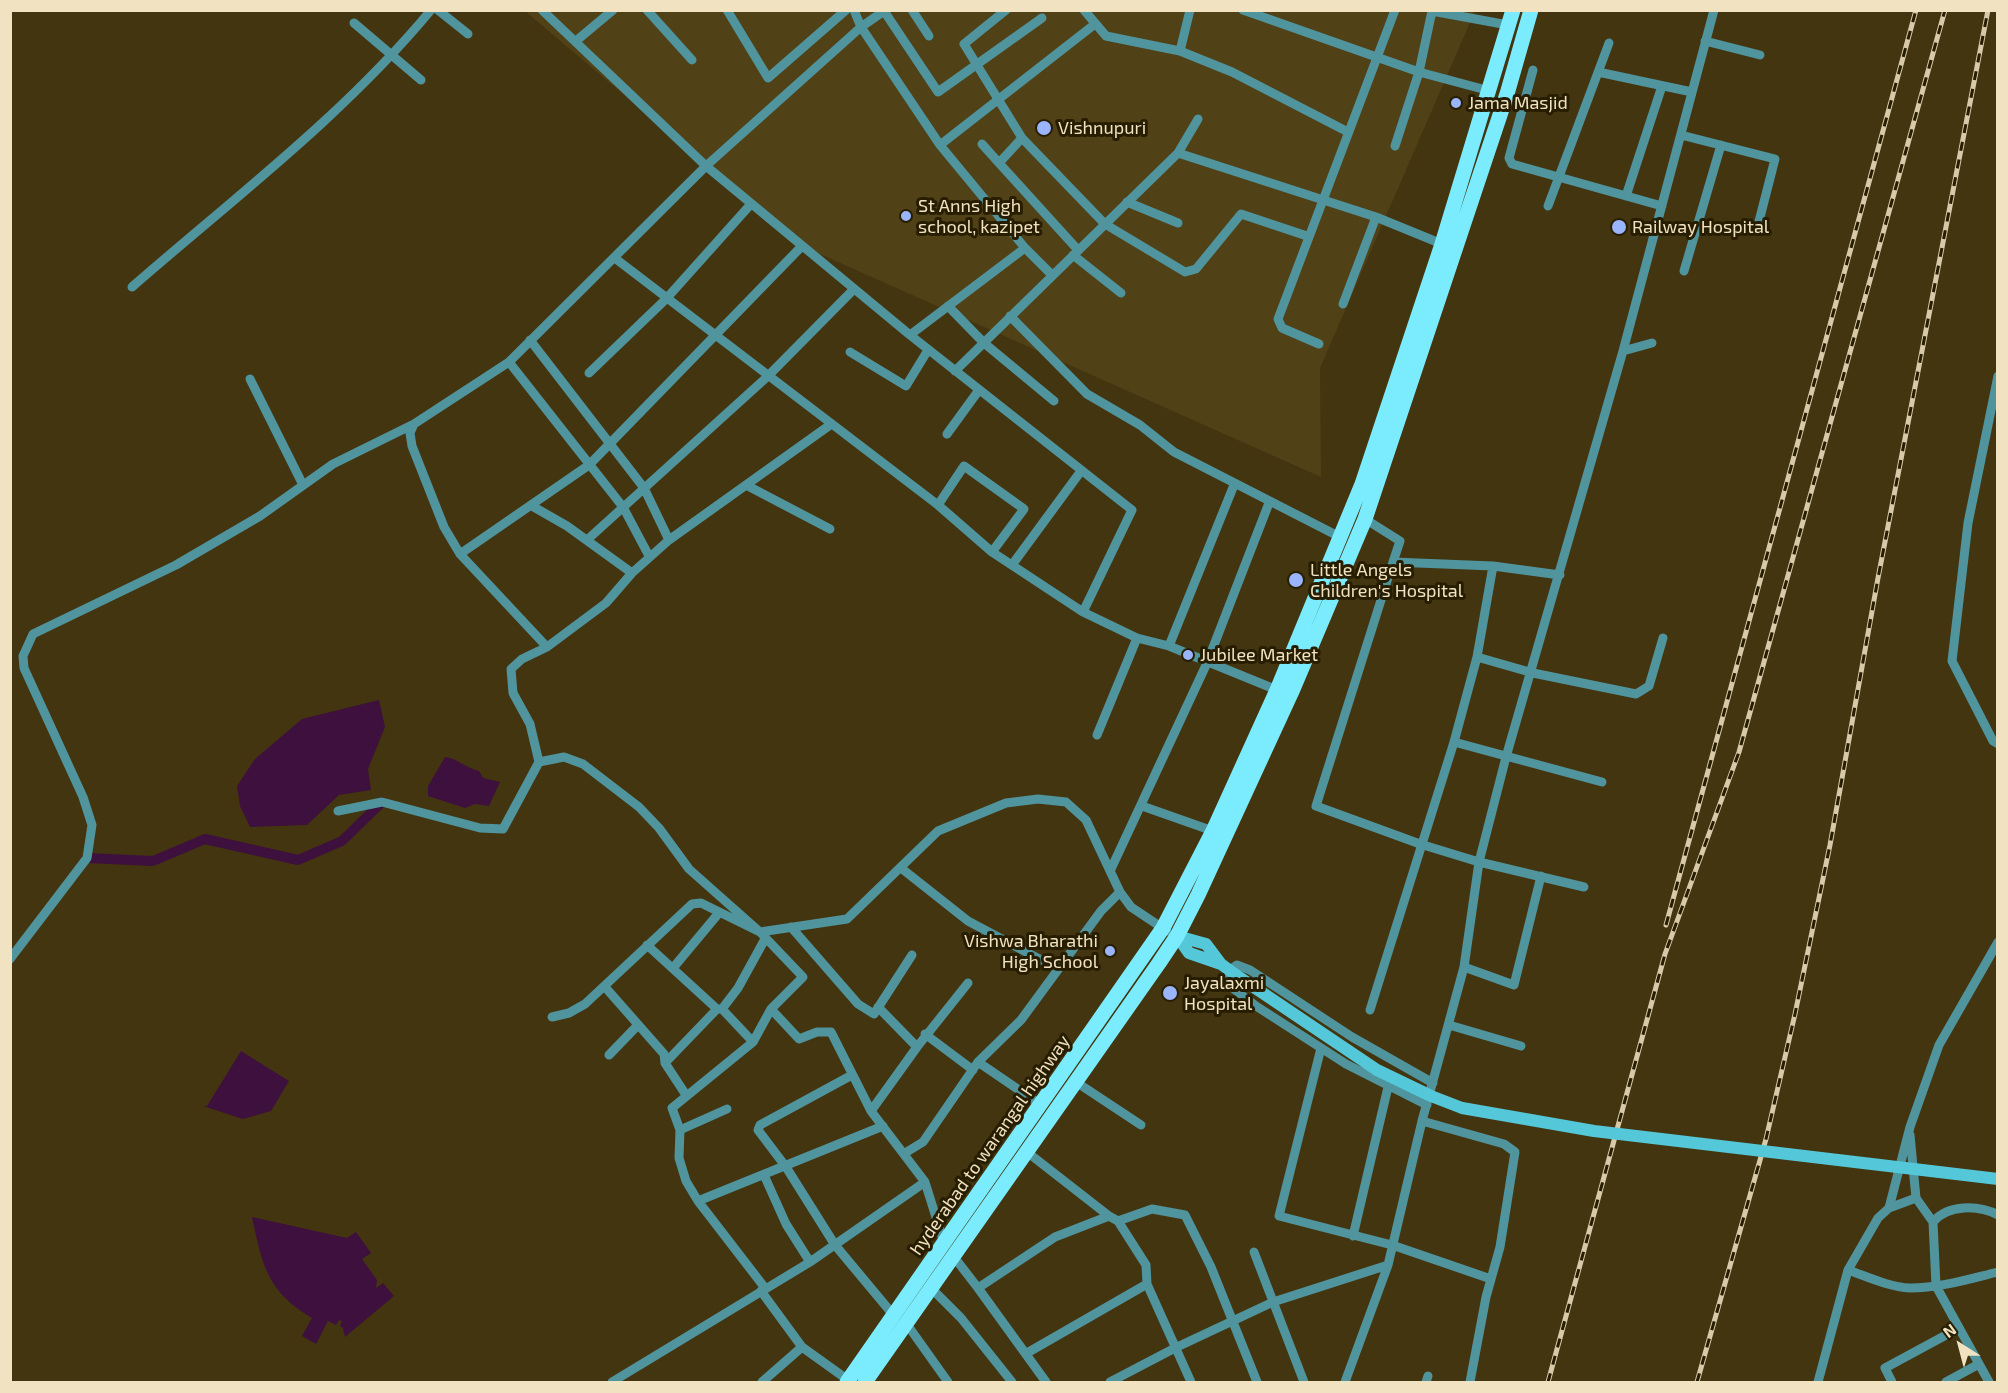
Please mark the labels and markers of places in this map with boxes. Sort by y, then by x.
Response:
place label: Jama Masjid [1468,92,1568,114]
marker: Jama Masjid [1449,96,1463,110]
place label: Vishnupuri [1058,117,1146,139]
marker: Vishnupuri [1035,119,1053,137]
place label: St Anns High school, kazipet [918,195,1040,238]
marker: St Anns High school, kazipet [899,209,913,223]
place label: Railway Hospital [1632,216,1769,238]
marker: Railway Hospital [1610,218,1628,236]
place label: Little Angels Children's Hospital [1310,559,1463,602]
marker: Little Angels Children's Hospital [1287,571,1305,589]
place label: Jubilee Market [1200,644,1318,666]
marker: Jubilee Market [1181,648,1195,662]
place label: Vishwa Bharathi High School [964,930,1098,972]
marker: Vishwa Bharathi High School [1103,944,1117,958]
place label: Jayalaxmi Hospital [1184,972,1264,1014]
marker: Jayalaxmi Hospital [1161,984,1179,1002]

